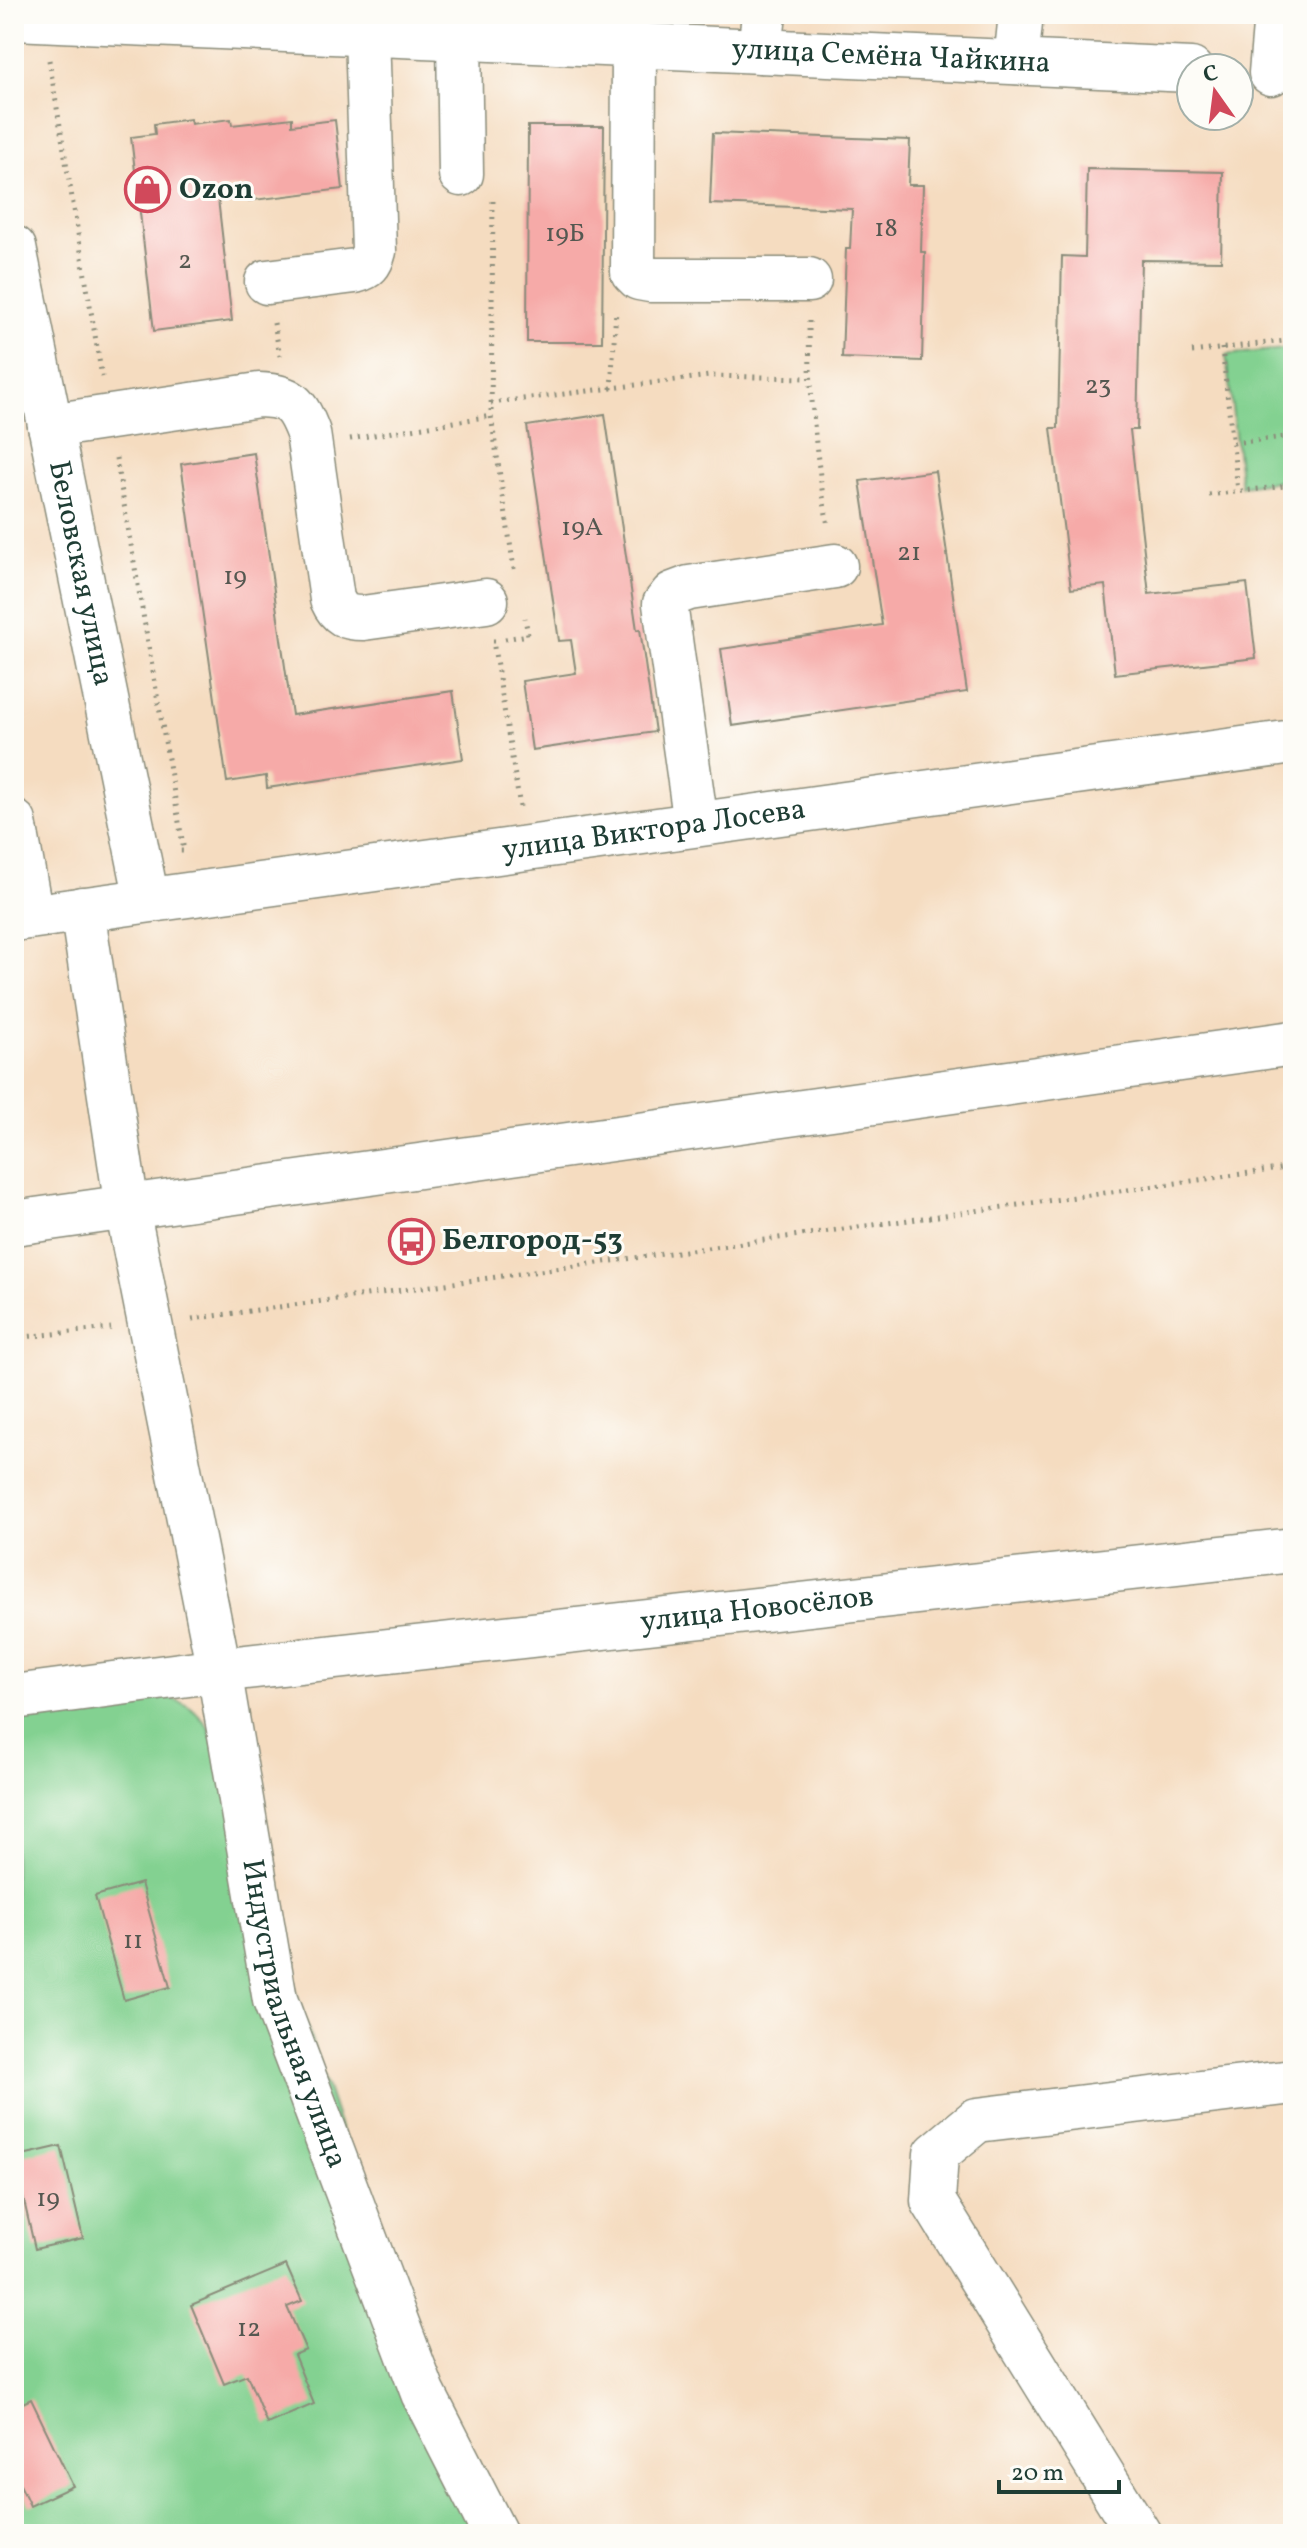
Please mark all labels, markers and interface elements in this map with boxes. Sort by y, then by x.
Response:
street label: улица Семёна Чайкина [731,29,1052,85]
north arrow [1175,52,1255,132]
text: С [1200,58,1221,92]
shop icon: Ozon [124,166,172,214]
place label: Ozon [179,169,253,211]
house number: 18 [874,211,898,247]
house number: 19Б [545,216,585,252]
house number: 2 [178,243,192,279]
house number: 23 [1085,368,1111,404]
street label: Беловская улица [37,457,124,690]
house number: 19А [561,510,603,546]
house number: 21 [897,535,921,571]
house number: 19 [223,559,247,595]
street label: улица Виктора Лосева [500,789,808,872]
bus stop icon: Белгород-53 [387,1217,435,1265]
place label: Белгород-53 [442,1220,623,1262]
street label: улица Новосёлов [638,1576,876,1644]
street label: Индустриальная улица [230,1856,358,2174]
house number: 11 [123,1923,143,1959]
house number: 19 [36,2181,60,2217]
house number: 12 [237,2311,261,2347]
scale bar [999,2444,1119,2494]
text: 20 m [1011,2457,1064,2491]

